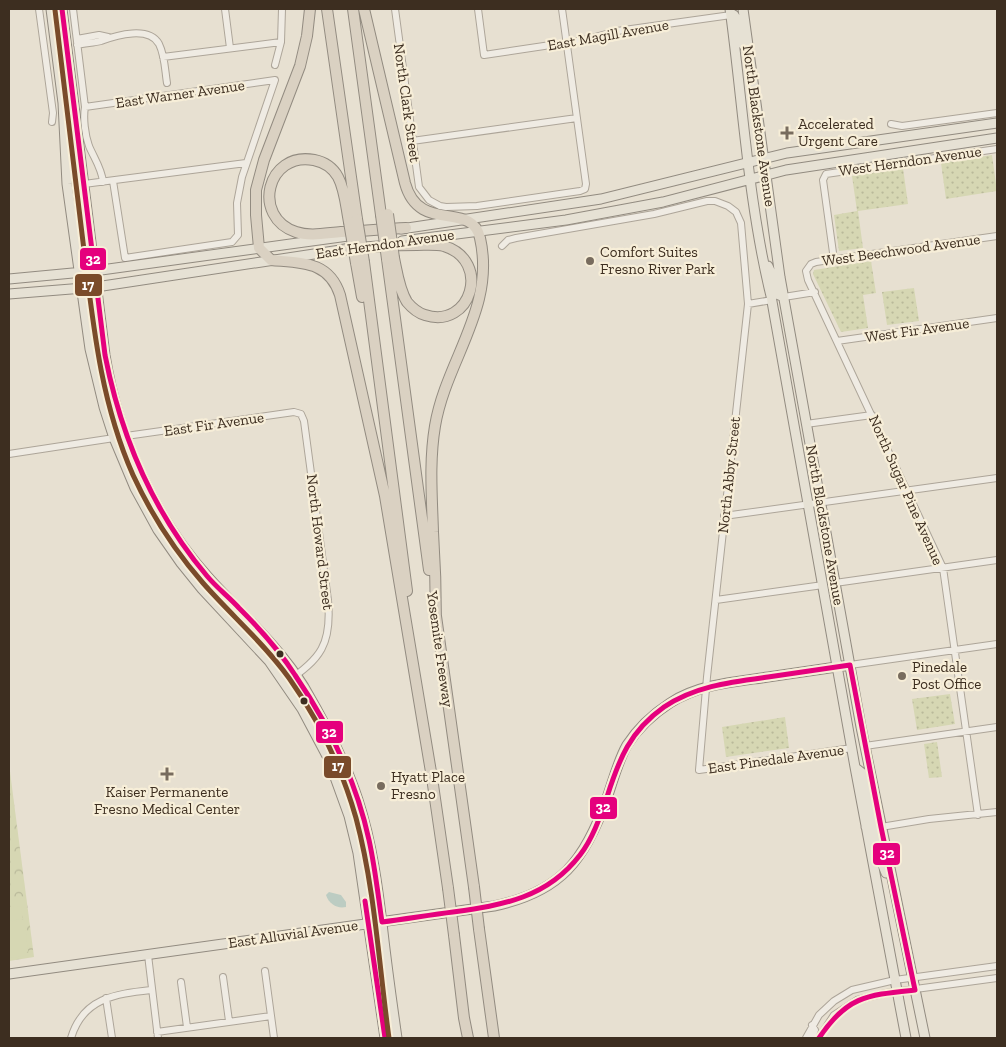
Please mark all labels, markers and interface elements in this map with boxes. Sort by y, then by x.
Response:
street label: East Magill Avenue [546,15,670,55]
street label: North Clark Street [390,42,424,164]
street label: North Blackstone Avenue [739,44,779,208]
street label: East Warner Avenue [114,76,246,112]
place label: Accelerated Urgent Care [798,115,878,150]
marker: Accelerated Urgent Care [780,126,794,140]
street label: West Herndon Avenue [838,142,982,180]
street label: East Herndon Avenue [315,225,455,263]
street label: West Beechwood Avenue [821,230,981,270]
place label: Comfort Suites Fresno River Park [600,243,715,278]
line badge: 32 [79,247,107,271]
text: 32 [86,251,101,268]
marker: Comfort Suites Fresno River Park [584,255,596,267]
line badge: 17 [74,273,103,297]
text: 17 [82,277,94,294]
street label: West Fir Avenue [864,314,970,346]
street label: East Fir Avenue [163,408,265,440]
street label: North Sugar Pine Avenue [865,412,947,568]
street label: North Abby Street [714,415,744,534]
street label: North Blackstone Avenue [802,443,848,607]
street label: North Howard Street [303,473,337,611]
street label: Yosemite Freeway [423,589,457,709]
unlabelled marker [275,649,285,659]
place label: Pinedale Post Office [912,658,981,693]
marker: Pinedale Post Office [896,670,908,682]
unlabelled marker [299,696,309,706]
line badge: 32 [315,720,344,744]
text: 32 [322,724,337,741]
street label: East Pinedale Avenue [707,741,845,777]
line badge: 17 [323,755,352,779]
text: 17 [332,758,344,775]
marker: Kaiser Permanente Fresno Medical Center [160,767,174,781]
place label: Hyatt Place Fresno [391,768,465,803]
marker: Hyatt Place Fresno [375,780,387,792]
place label: Kaiser Permanente Fresno Medical Center [94,783,240,818]
line badge: 32 [589,796,618,820]
text: 32 [596,799,611,816]
line badge: 32 [872,842,901,866]
text: 32 [880,845,895,862]
street label: East Alluvial Avenue [227,916,359,952]

